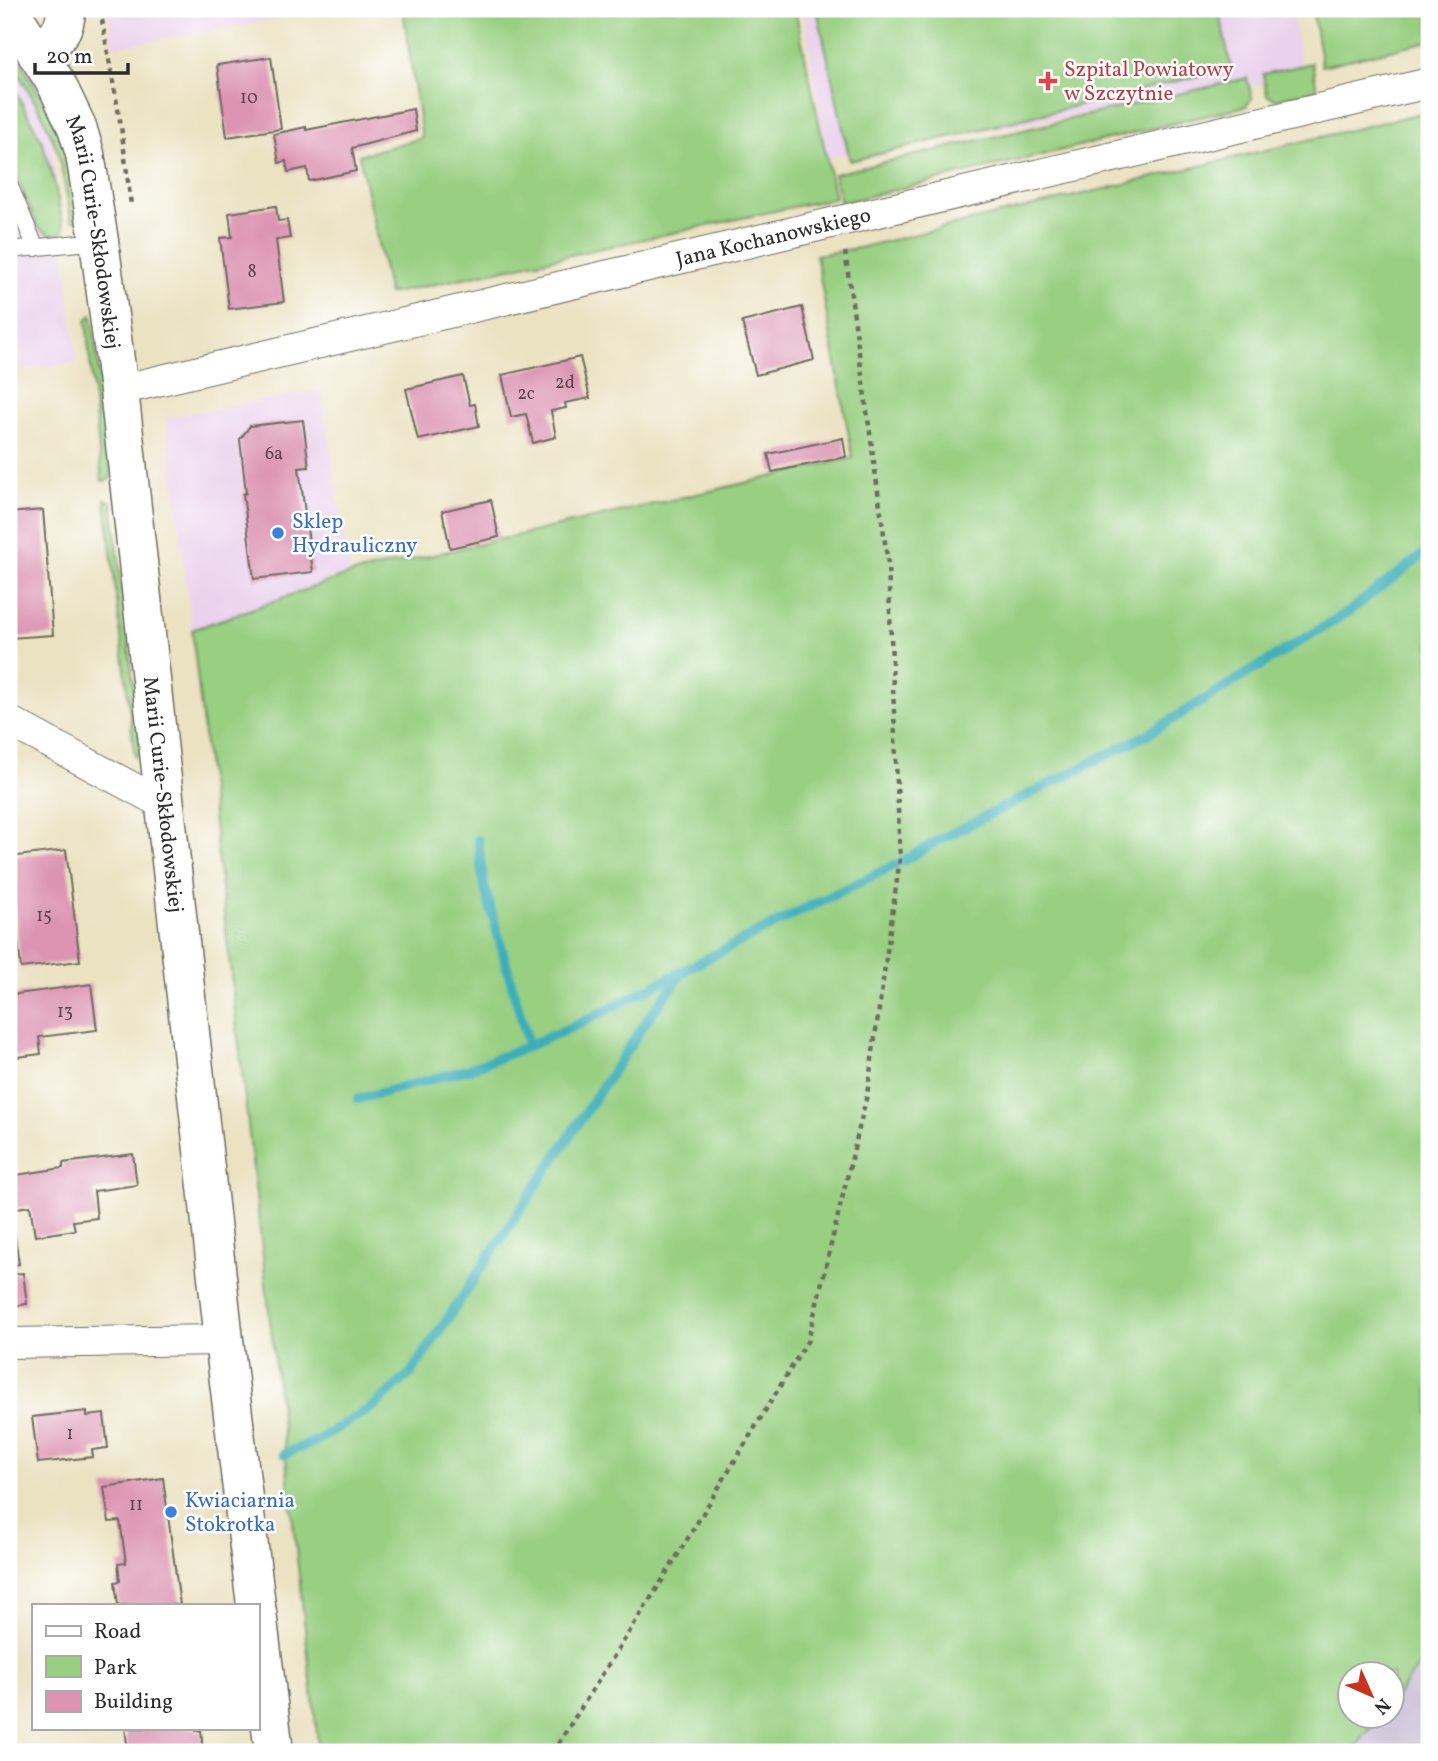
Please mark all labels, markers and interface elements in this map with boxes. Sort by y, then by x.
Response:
scale bar [35,32,128,76]
text: 20 m [46,43,92,72]
place label: Szpital Powiatowy w Szczytnie [1064,56,1235,109]
marker: Szpital Powiatowy w Szczytnie [1038,71,1058,91]
house number: 10 [240,86,258,111]
street label: Marii Curie-Skłodowskiej [57,110,126,351]
street label: Jana Kochanowskiego [673,201,874,275]
house number: 8 [247,260,257,285]
house number: 2d [555,371,575,396]
house number: 2c [517,382,535,407]
house number: 6a [265,442,283,467]
place label: Sklep Hydrauliczny [292,508,418,561]
marker: Sklep Hydrauliczny [270,525,286,541]
street label: Marii Curie-Skłodowskiej [135,675,190,914]
house number: 15 [36,904,52,929]
house number: 13 [57,1000,73,1025]
house number: 1 [67,1422,73,1447]
place label: Kwiaciarnia Stokrotka [185,1487,295,1540]
house number: 11 [129,1493,143,1518]
marker: Kwiaciarnia Stokrotka [163,1504,179,1520]
legend [32,1604,259,1730]
text: Road [94,1618,141,1647]
text: Park [94,1654,137,1683]
north arrow [1336,1660,1406,1730]
text: Building [94,1688,173,1717]
text: N [1367,1692,1396,1720]

